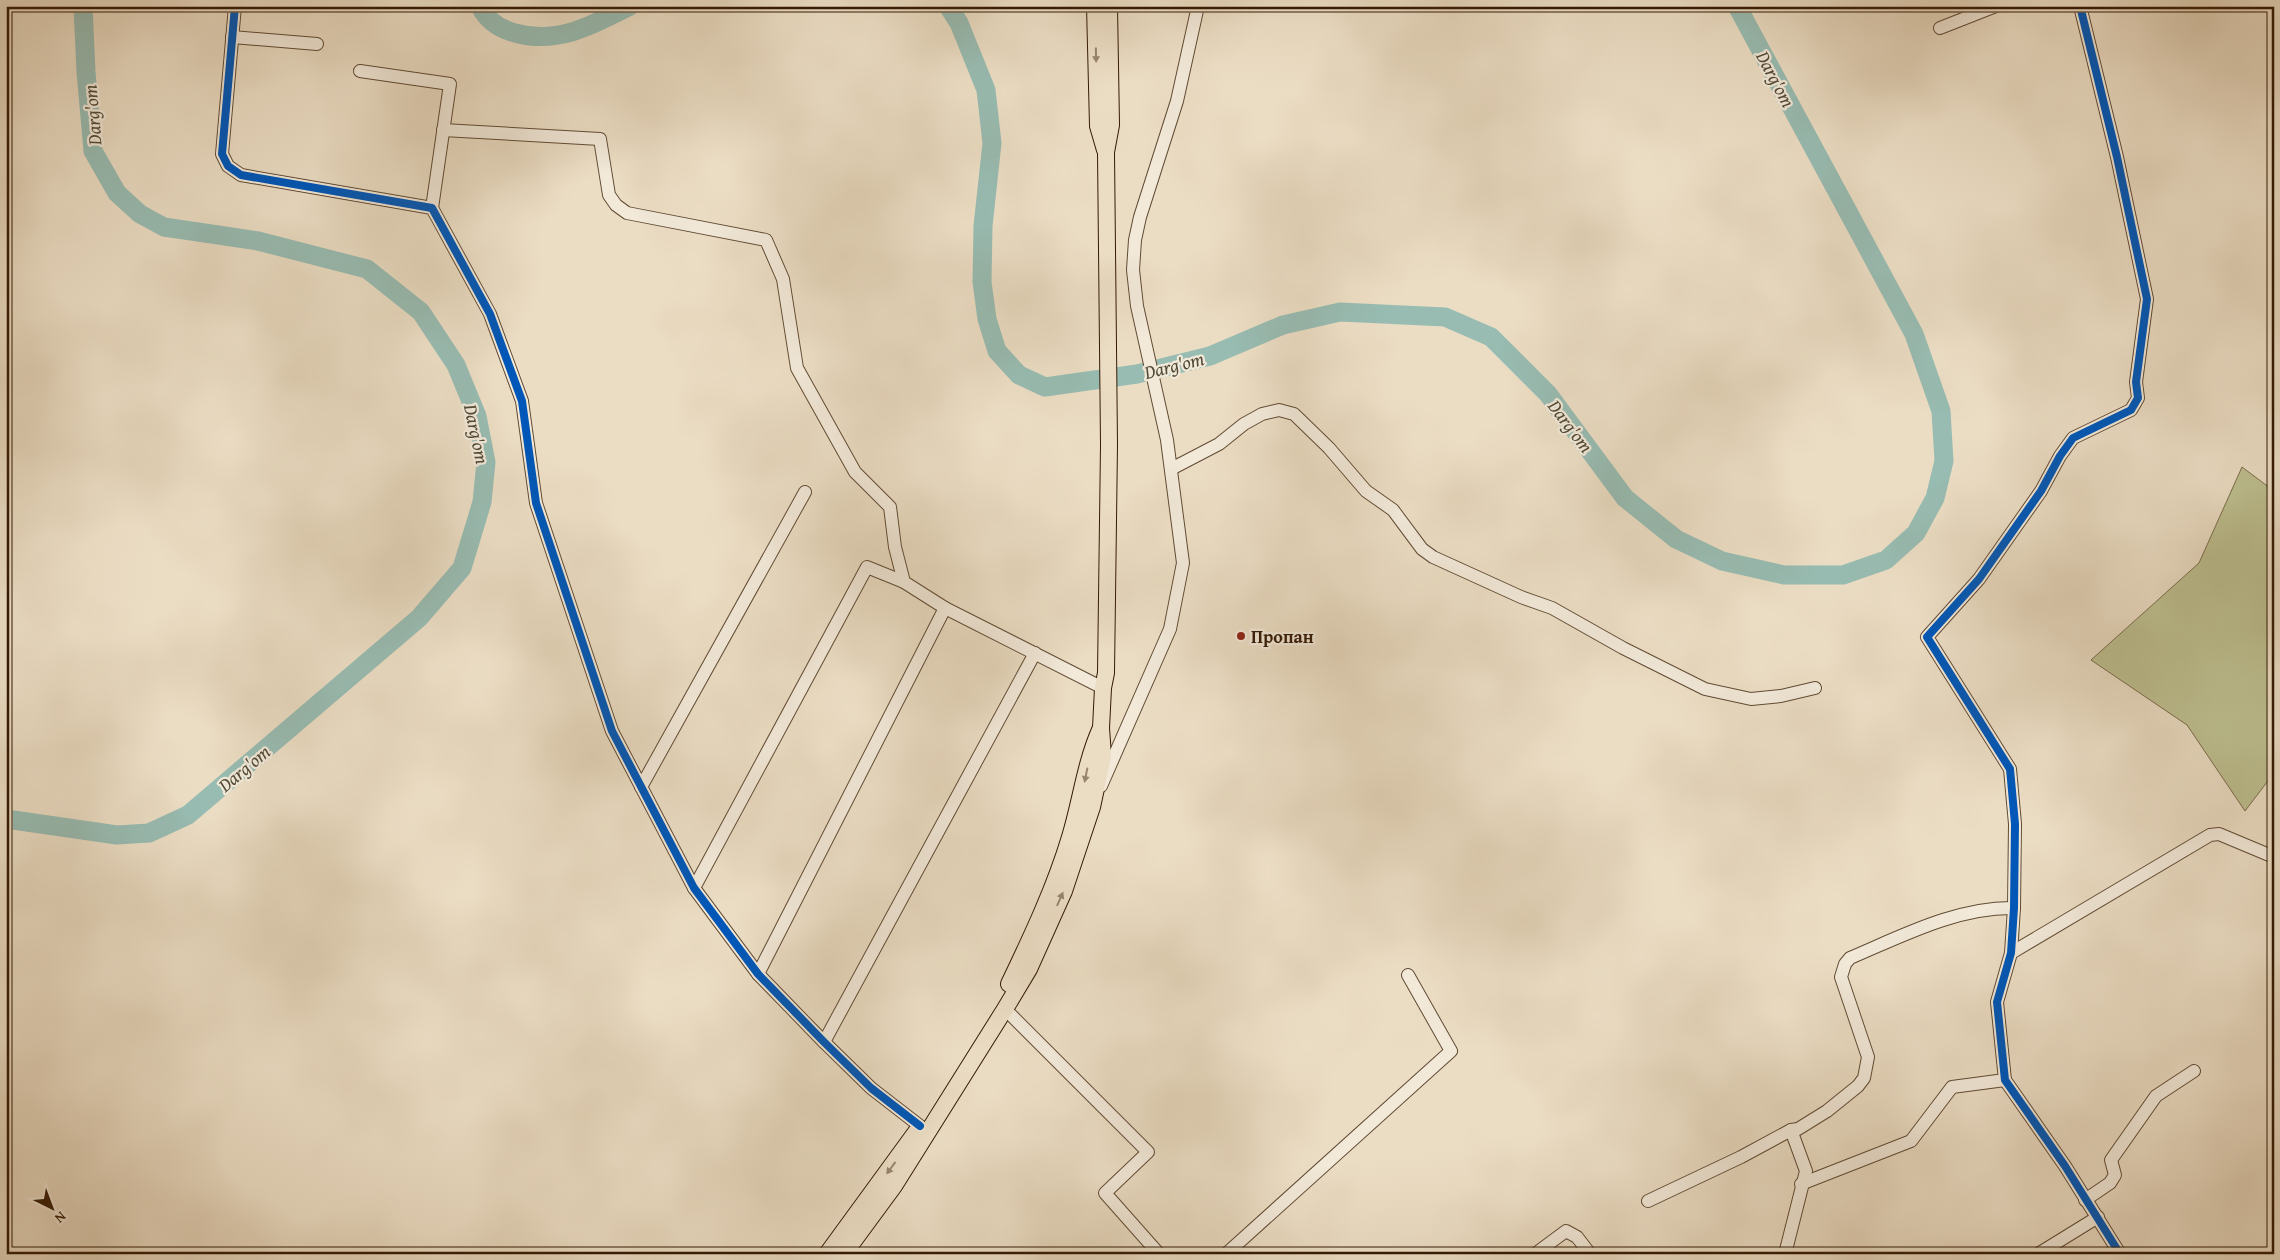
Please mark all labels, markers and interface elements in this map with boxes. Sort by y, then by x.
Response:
water label: Darg'om [1749,45,1803,112]
one-way arrow [1092,47,1100,63]
water label: Darg'om [75,83,109,148]
water label: Darg'om [1140,344,1207,386]
water label: Darg'om [1541,392,1601,459]
water label: Darg'om [457,400,497,467]
place label: Пропан [1251,623,1314,650]
marker: Пропан [1235,630,1247,642]
water label: Darg'om [211,738,276,799]
one-way arrow [1082,767,1090,782]
one-way arrow [1057,892,1065,906]
one-way arrow [885,1161,896,1174]
north arrow [28,1182,78,1232]
text: N [50,1207,71,1229]

